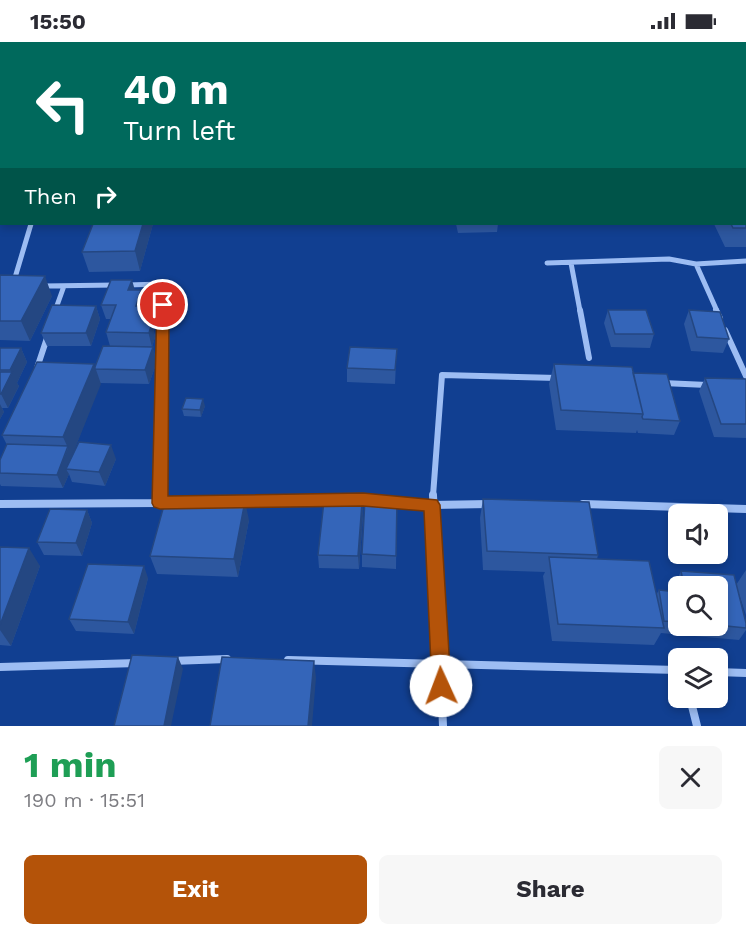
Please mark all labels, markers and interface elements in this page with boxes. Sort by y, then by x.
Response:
text: 15:50 [30,9,86,34]
text: 40 m [123,65,229,114]
icon: left [24,66,102,144]
text: Turn left [123,115,235,147]
icon: right [89,180,122,213]
text: Then [24,184,77,209]
pin [137,279,188,330]
icon: arrive [146,288,179,321]
map controls [668,504,728,708]
button: sound [668,504,728,564]
button: search [668,576,728,636]
button: layers [668,648,728,708]
position arrow [409,654,473,718]
text: 1 min [24,744,116,786]
button: close [659,746,722,809]
text: 190 m · 15:51 [24,788,145,812]
button: Exit [24,855,367,924]
button: Share [379,855,722,924]

